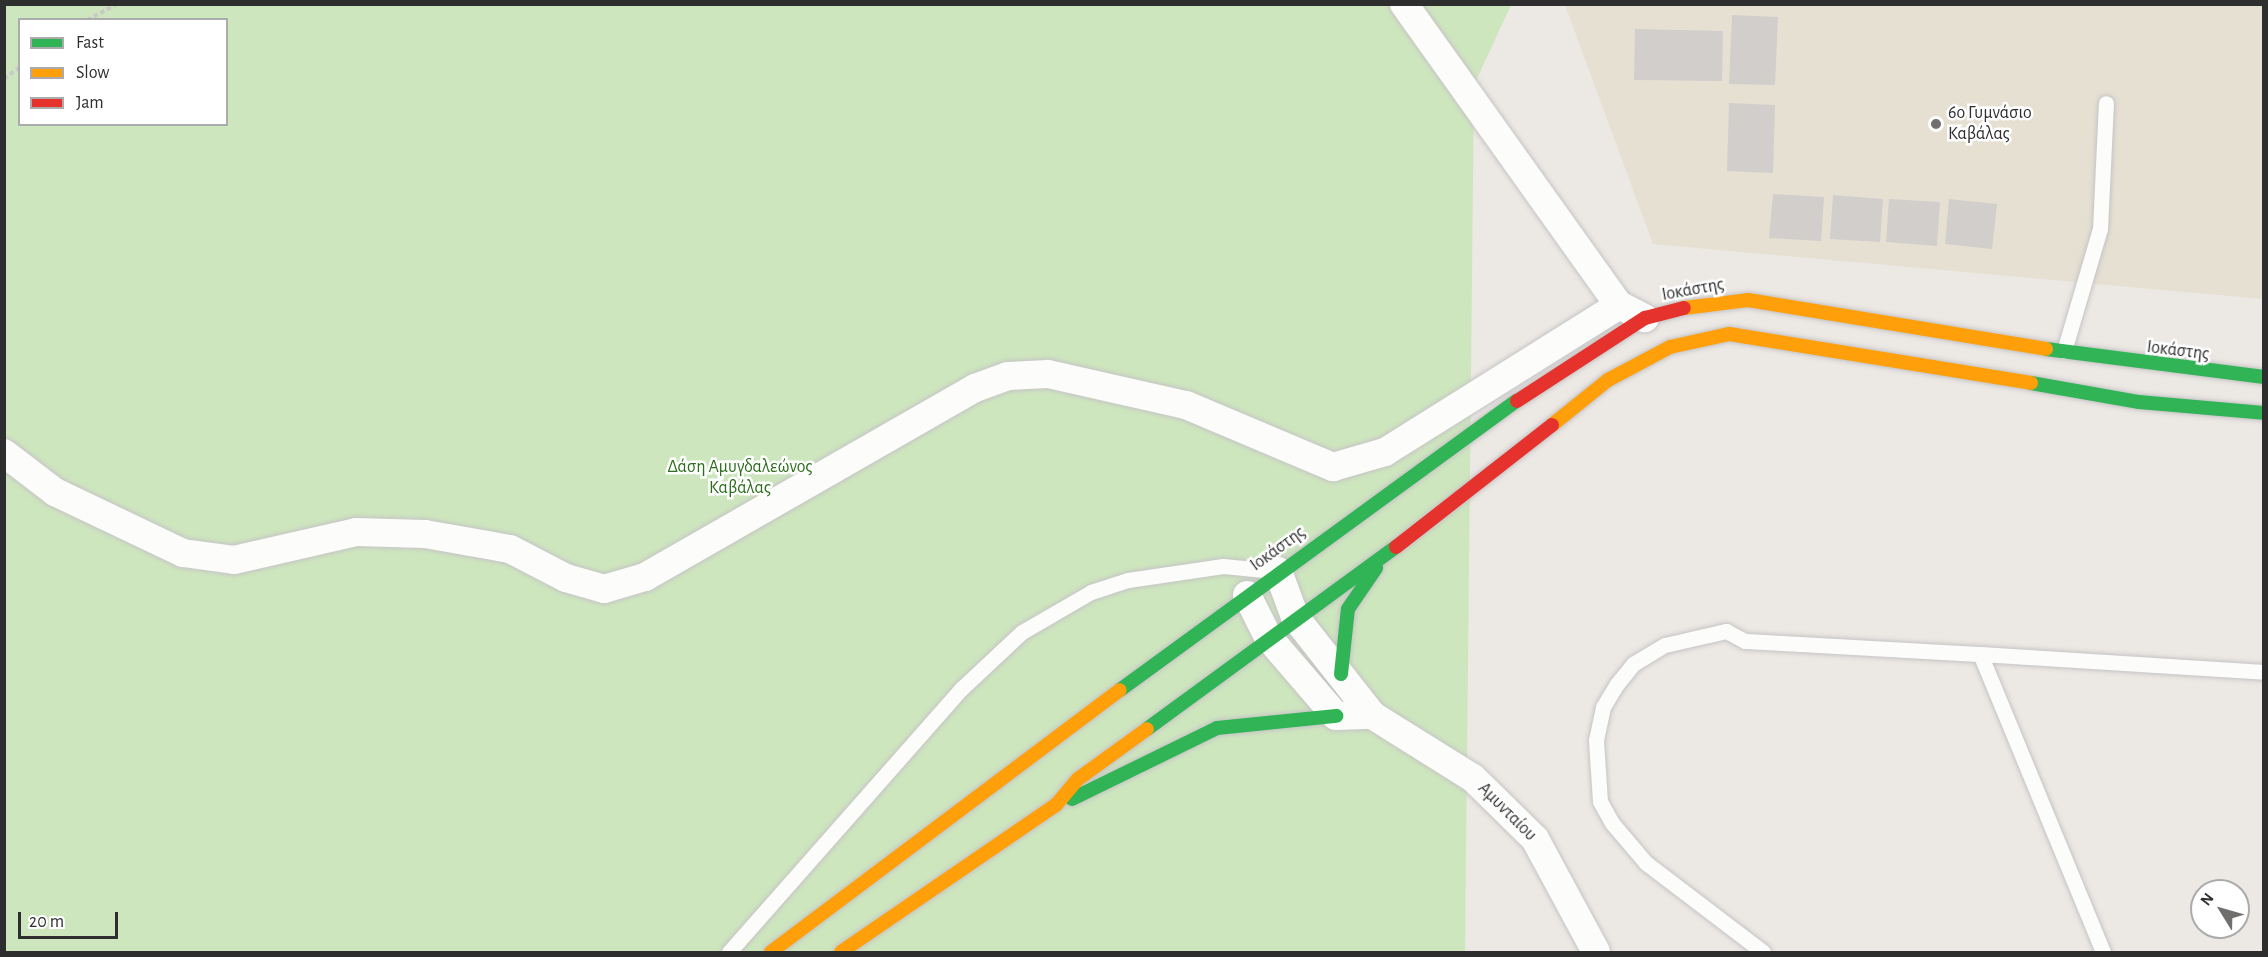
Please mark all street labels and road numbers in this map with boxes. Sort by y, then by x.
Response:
street label: Ιοκάστης [1660,274,1726,306]
street label: Ιοκάστης [2146,336,2210,366]
street label: Ιοκάστης [1246,522,1310,576]
street label: Αμυνταίου [1473,778,1541,846]

